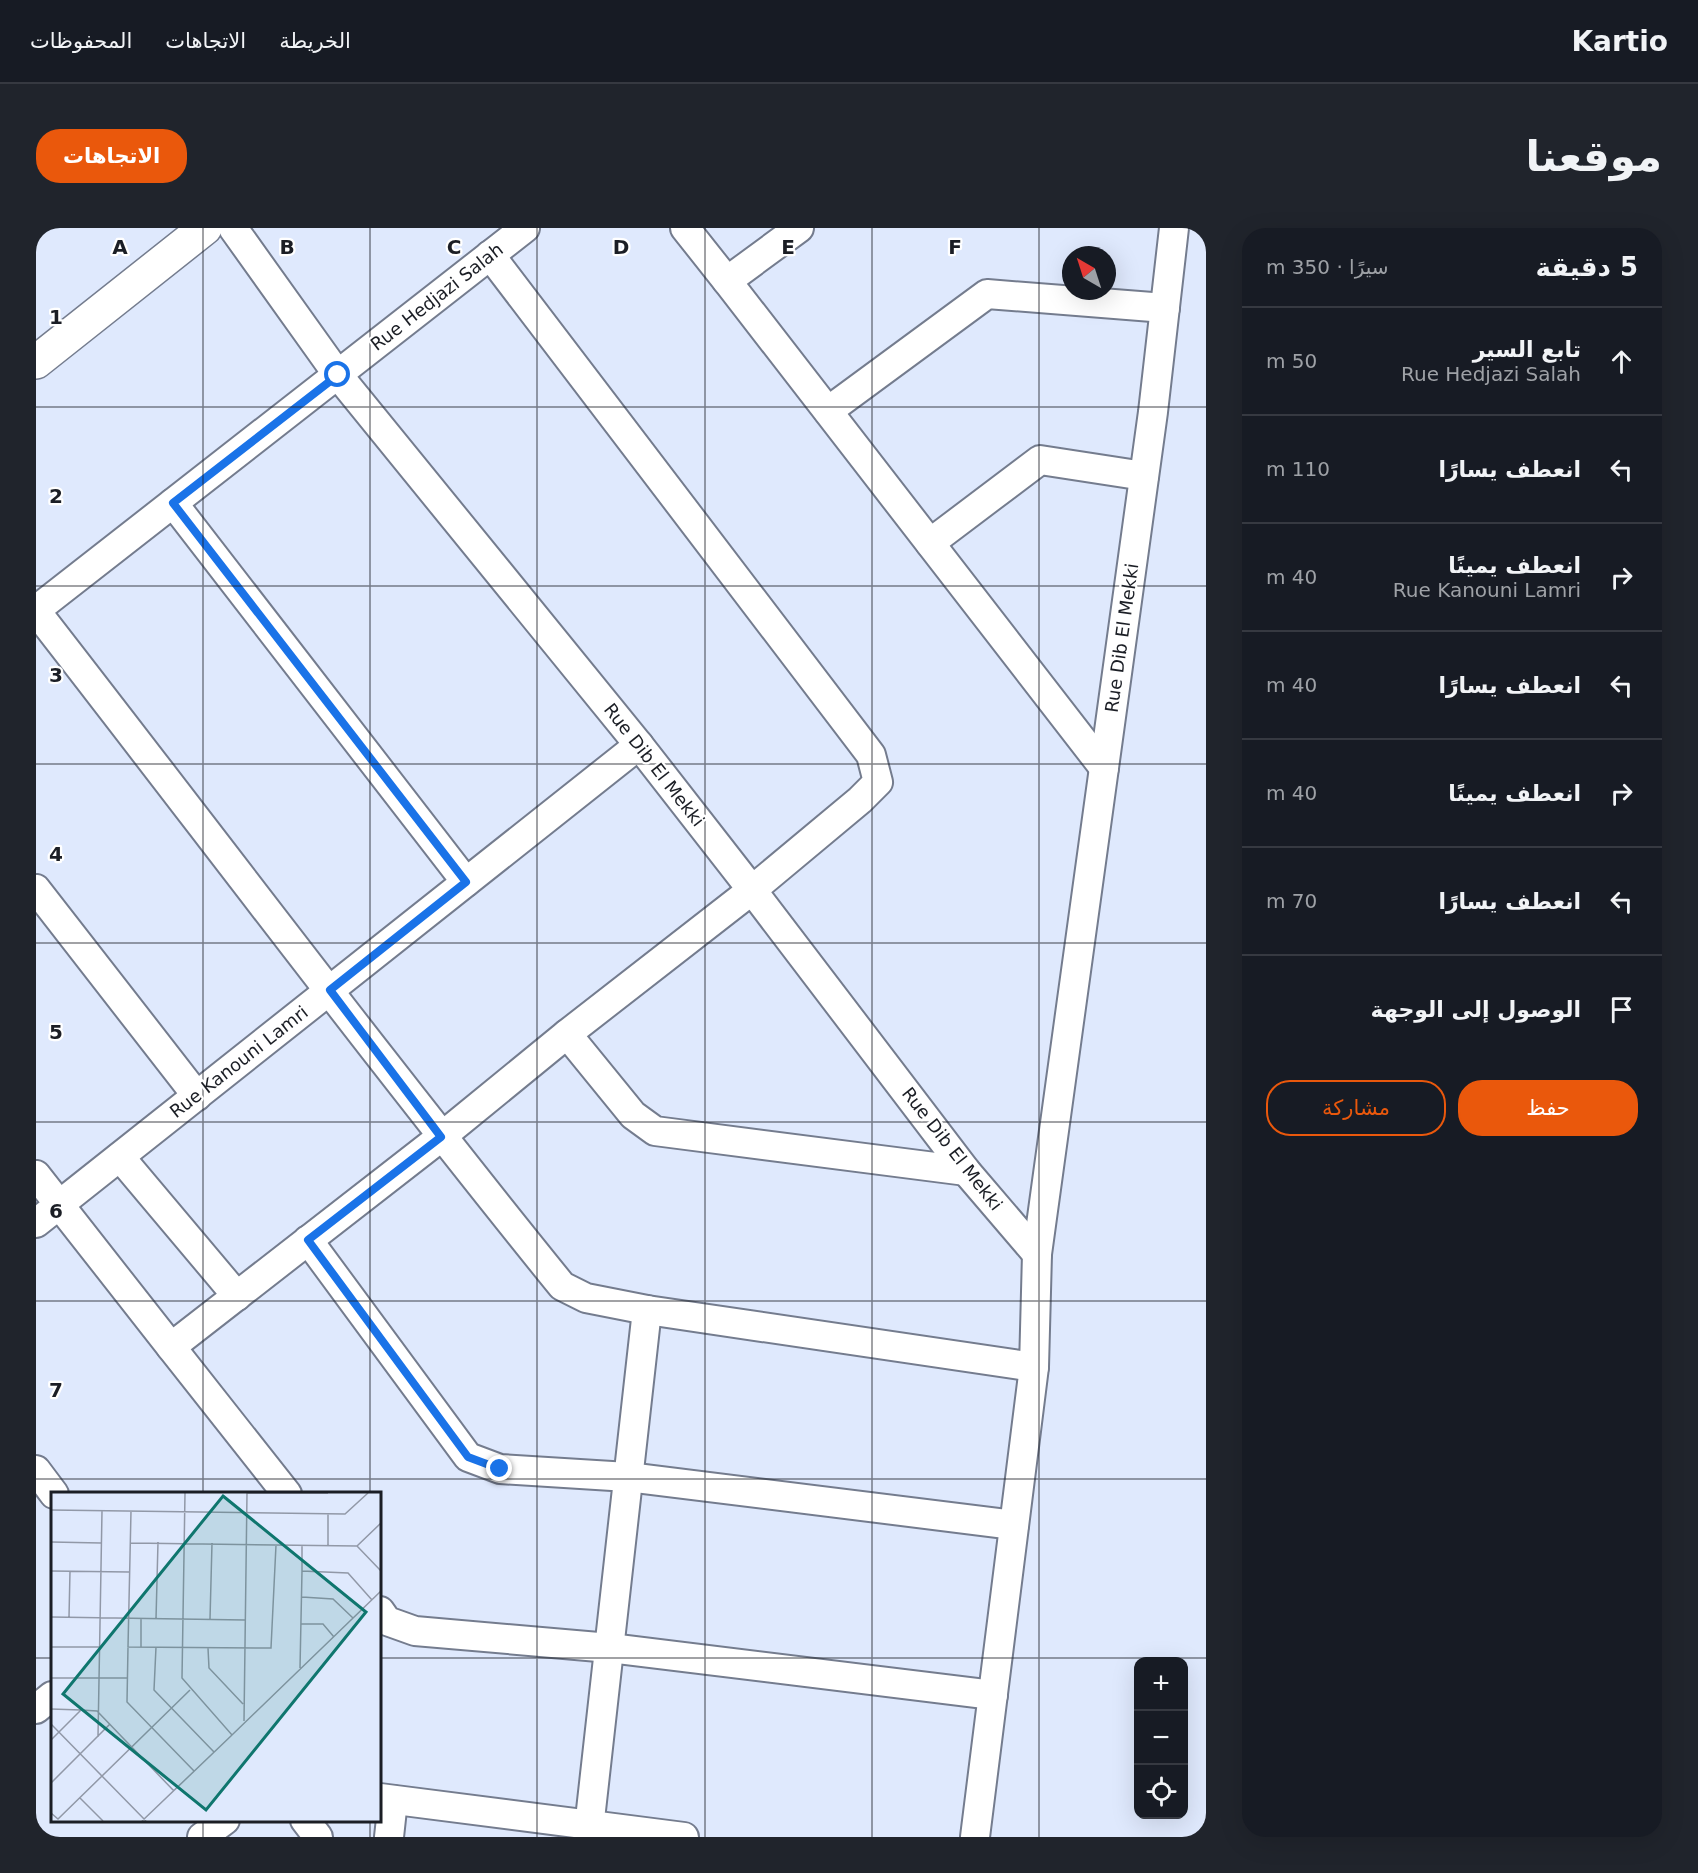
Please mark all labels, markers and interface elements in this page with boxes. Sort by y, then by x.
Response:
text: Kartio [1571,25,1668,58]
text: المحفوظات [30,29,132,53]
text: الاتجاهات [165,29,246,53]
text: الخريطة [279,29,351,53]
button: الاتجاهات [36,129,187,183]
text: موقعنا [1526,132,1662,181]
text: A [112,235,128,259]
text: B [279,235,295,259]
text: C [447,235,461,259]
text: D [613,235,629,259]
text: E [781,235,795,259]
text: F [948,235,962,259]
street label: Rue Hedjazi Salah [366,238,507,355]
north arrow [1062,246,1116,300]
text: 5 دقيقة [1535,252,1638,282]
text: سيرًا · 350 m [1266,255,1389,279]
text: 1 [49,305,63,329]
text: تابع السير [1473,337,1581,362]
icon: ahead [1605,345,1638,378]
text: 50 m [1266,349,1317,373]
route start [324,361,350,387]
text: Rue Hedjazi Salah [1401,362,1581,386]
icon: left [1605,453,1638,486]
text: 110 m [1266,457,1330,481]
text: انعطف يسارًا [1438,457,1581,482]
text: 2 [49,484,63,508]
text: انعطف يمينًا [1448,553,1581,578]
icon: right [1605,561,1638,594]
street label: Rue Dib El Mekki [1101,562,1142,714]
text: 40 m [1266,565,1317,589]
text: Rue Kanouni Lamri [1393,578,1581,602]
text: 3 [49,663,63,687]
icon: left [1605,669,1638,702]
text: 40 m [1266,673,1317,697]
text: انعطف يسارًا [1438,673,1581,698]
street label: Rue Dib El Mekki [600,699,709,830]
icon: right [1605,777,1638,810]
text: 40 m [1266,781,1317,805]
text: انعطف يمينًا [1448,781,1581,806]
text: 4 [49,842,63,866]
icon: left [1605,885,1638,918]
text: 70 m [1266,889,1317,913]
text: انعطف يسارًا [1438,889,1581,914]
icon: arrive [1605,993,1638,1026]
text: الوصول إلى الوجهة [1371,997,1581,1022]
street label: Rue Kanouni Lamri [165,1001,312,1122]
text: 5 [49,1020,63,1044]
button: مشاركة [1266,1080,1446,1136]
button: حفظ [1458,1080,1638,1136]
street label: Rue Dib El Mekki [898,1083,1007,1214]
text: 6 [49,1199,63,1223]
text: 7 [49,1378,63,1402]
route end [486,1455,512,1481]
inset map [51,1492,381,1822]
map controls [1134,1657,1188,1819]
button: + [1134,1657,1188,1711]
button: − [1134,1711,1188,1765]
button: locate [1134,1765,1188,1819]

